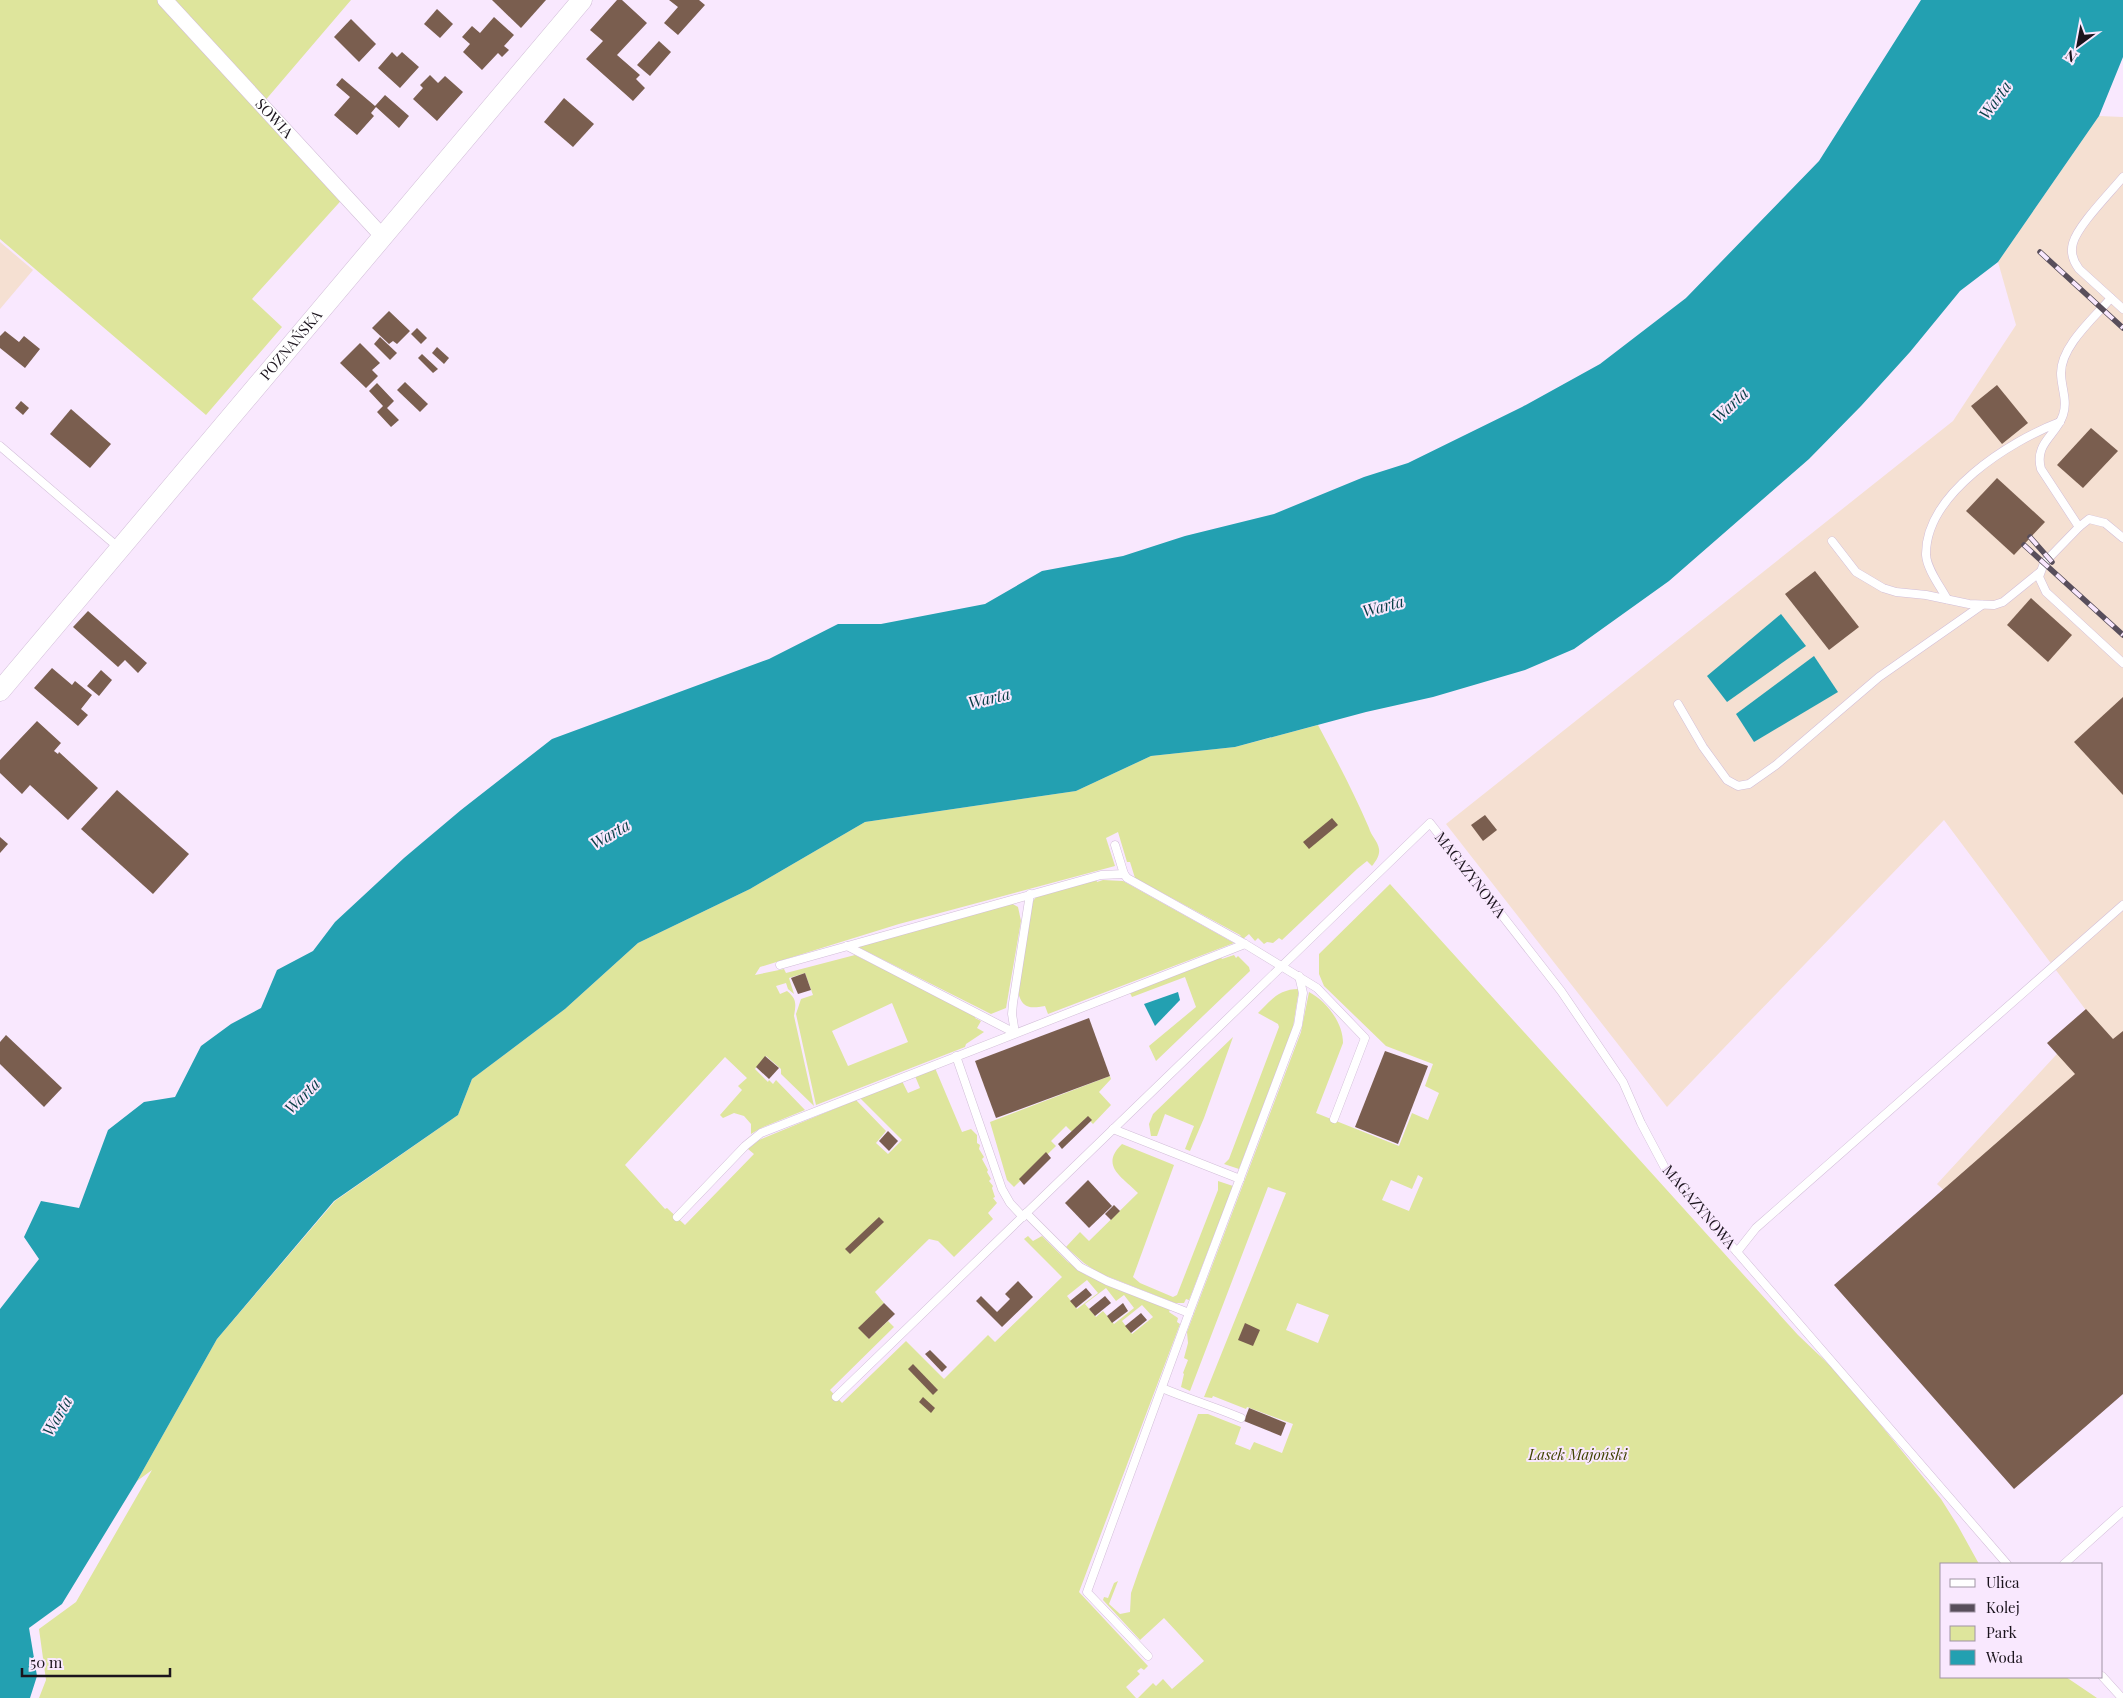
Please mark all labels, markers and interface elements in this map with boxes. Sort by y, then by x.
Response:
north arrow [2053,20,2103,70]
text: N [2062,46,2080,67]
water label: Warta [1974,76,2016,123]
street label: SOWIA [251,94,298,142]
street label: POZNAŃSKA [255,305,326,384]
water label: Warta [1707,382,1752,427]
water label: Warta [1360,590,1406,621]
water label: Warta [966,682,1012,713]
water label: Warta [586,814,633,853]
street label: MAGAZYNOWA [1431,827,1511,922]
water label: Warta [279,1073,324,1118]
street label: MAGAZYNOWA [1659,1160,1741,1253]
water label: Warta [37,1392,76,1439]
park label: Lasek Majoński [1528,1444,1628,1464]
legend [1940,1563,2103,1678]
text: Ulica [1986,1572,2020,1592]
text: Kolej [1986,1597,2020,1617]
text: Park [1986,1622,2018,1642]
scale bar [22,1646,170,1678]
text: Woda [1985,1647,2023,1667]
text: 50 m [30,1652,63,1672]

